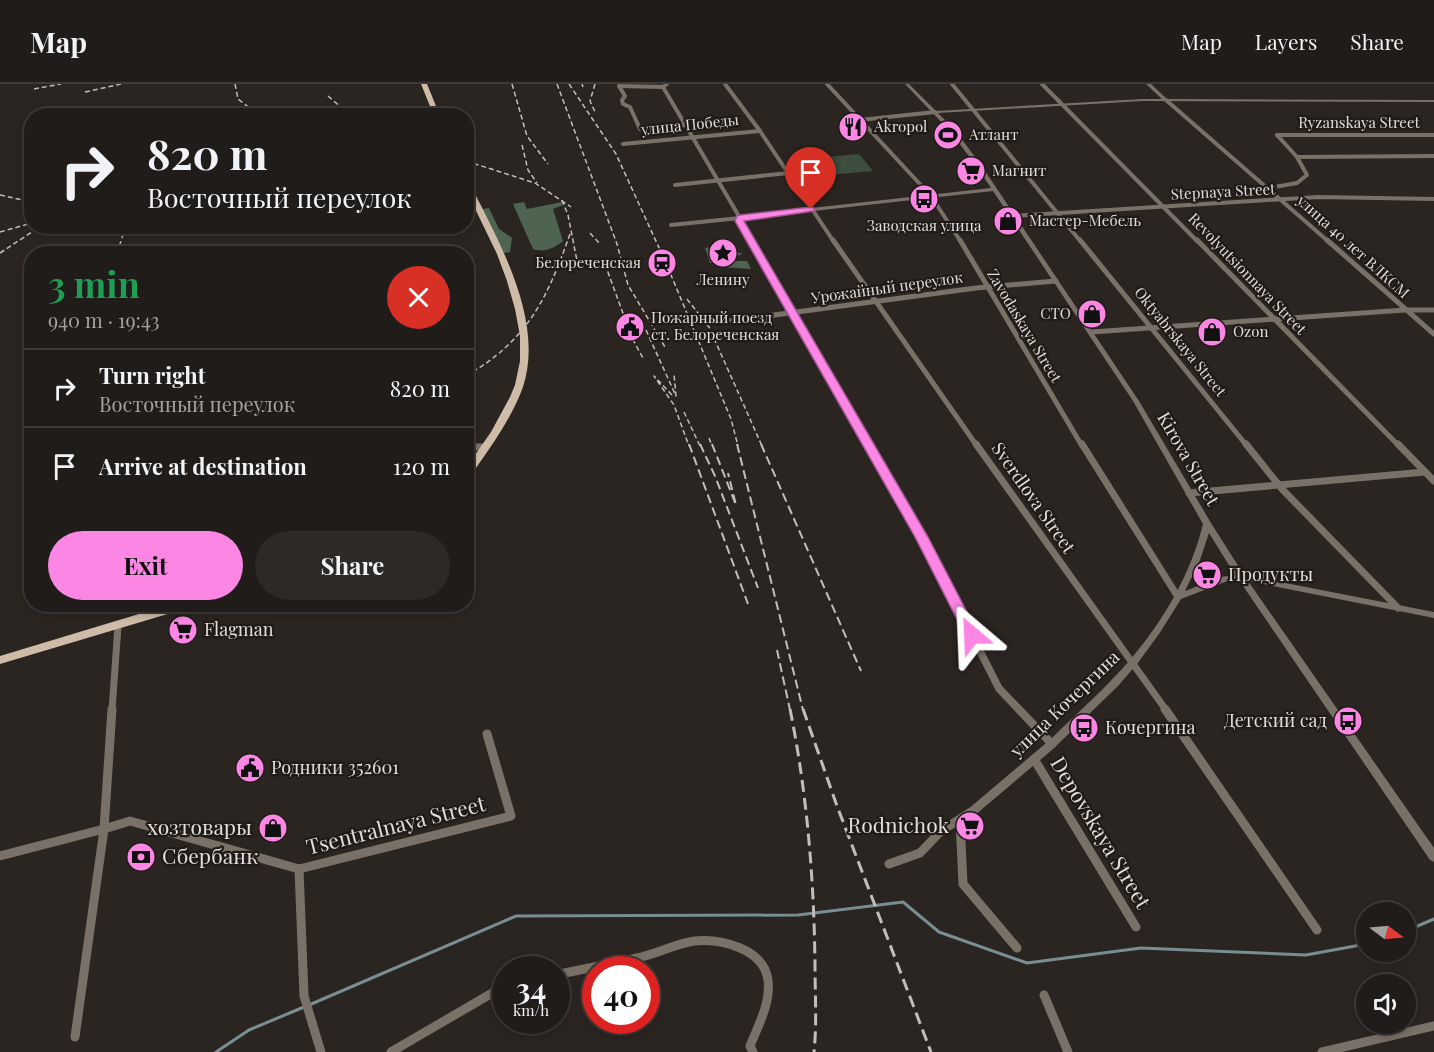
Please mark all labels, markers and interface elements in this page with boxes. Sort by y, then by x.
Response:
text: Map [30,23,87,60]
text: Map [1181,27,1222,55]
text: Layers [1255,27,1317,55]
text: Share [1350,27,1404,55]
street label: улица Победы [639,109,740,139]
restaurant icon: Akropol [837,111,869,143]
street label: Ryzanskaya Street [1298,112,1420,132]
place label: Akropol [873,116,927,136]
sports icon: Атлант [932,119,964,151]
place label: Атлант [968,124,1018,144]
text: 820 m [147,125,267,181]
icon: right [48,132,126,210]
pin [785,147,836,209]
supermarket icon: Магнит [955,155,987,187]
icon: arrive [794,156,827,189]
place label: Магнит [992,160,1046,180]
street label: Stepnaya Street [1170,178,1276,204]
text: Восточный переулок [147,179,412,215]
bus stop icon: Заводская улица [908,183,940,215]
street label: улица 40 лет ВЛКСМ [1292,190,1414,302]
shop icon: Мастер-Мебель [992,205,1024,237]
street label: Revolyutsionnaya Street [1184,208,1312,339]
place label: Мастер-Мебель [1029,210,1141,230]
place label: Заводская улица [867,215,982,235]
place icon: Ленину [707,237,739,269]
station icon: Белореченская [646,247,678,279]
place label: Белореченская [535,252,641,272]
text: 3 min [48,259,140,307]
street label: Zavodaskaya Street [983,265,1067,386]
button: close [387,266,450,329]
street label: Урожайный переулок [809,266,964,308]
place label: Ленину [696,269,750,289]
street label: Oktyabrskaya Street [1130,282,1232,401]
shop icon: СТО [1076,298,1108,330]
place label: СТО [1040,303,1071,323]
text: 940 m · 19:43 [48,306,159,333]
place label: Пожарный поезд ст. Белореченская [651,307,779,344]
public building icon: Пожарный поезд ст. Белореченская [614,311,646,343]
shop icon: Ozon [1196,316,1228,348]
place label: Ozon [1233,321,1268,341]
text: Turn right [99,360,205,390]
icon: right [48,372,81,405]
text: 820 m [390,373,450,403]
text: Восточный переулок [99,390,295,417]
street label: Kirova Street [1152,407,1226,510]
street label: Sverdlova Street [987,437,1081,558]
icon: arrive [48,450,81,483]
text: Arrive at destination [99,451,307,481]
text: 120 m [393,451,450,481]
button: Exit [48,531,243,600]
button: Share [255,531,450,600]
supermarket icon: Продукты [1191,559,1223,591]
place label: Продукты [1228,562,1313,586]
position arrow [940,603,1004,667]
supermarket icon: Flagman [167,614,199,646]
place label: Flagman [204,617,274,641]
street label: улица Кочергина [1004,645,1124,762]
bus stop icon: Детский сад [1332,705,1364,737]
place label: Детский сад [1224,708,1328,732]
bus stop icon: Кочергина [1068,712,1100,744]
place label: Кочергина [1105,715,1195,739]
street label: Depovskaya Street [1045,751,1159,914]
public building icon: Родники 352601 [234,752,266,784]
place label: Родники 352601 [271,755,399,779]
street label: Tsentralnaya Street [303,788,489,860]
place label: Rodnichok [848,810,949,838]
supermarket icon: Rodnichok [954,810,986,842]
place label: хозтовары [147,812,252,840]
shop icon: хозтовары [257,812,289,844]
bank icon: Сбербанк [125,841,157,873]
place label: Сбербанк [162,841,258,869]
north arrow [1356,902,1416,962]
map controls [1356,902,1416,1034]
speed limit sign: 40 [582,956,660,1034]
text: 34 [516,968,546,1008]
button: sound [1356,974,1416,1034]
text: km/h [513,1000,549,1020]

